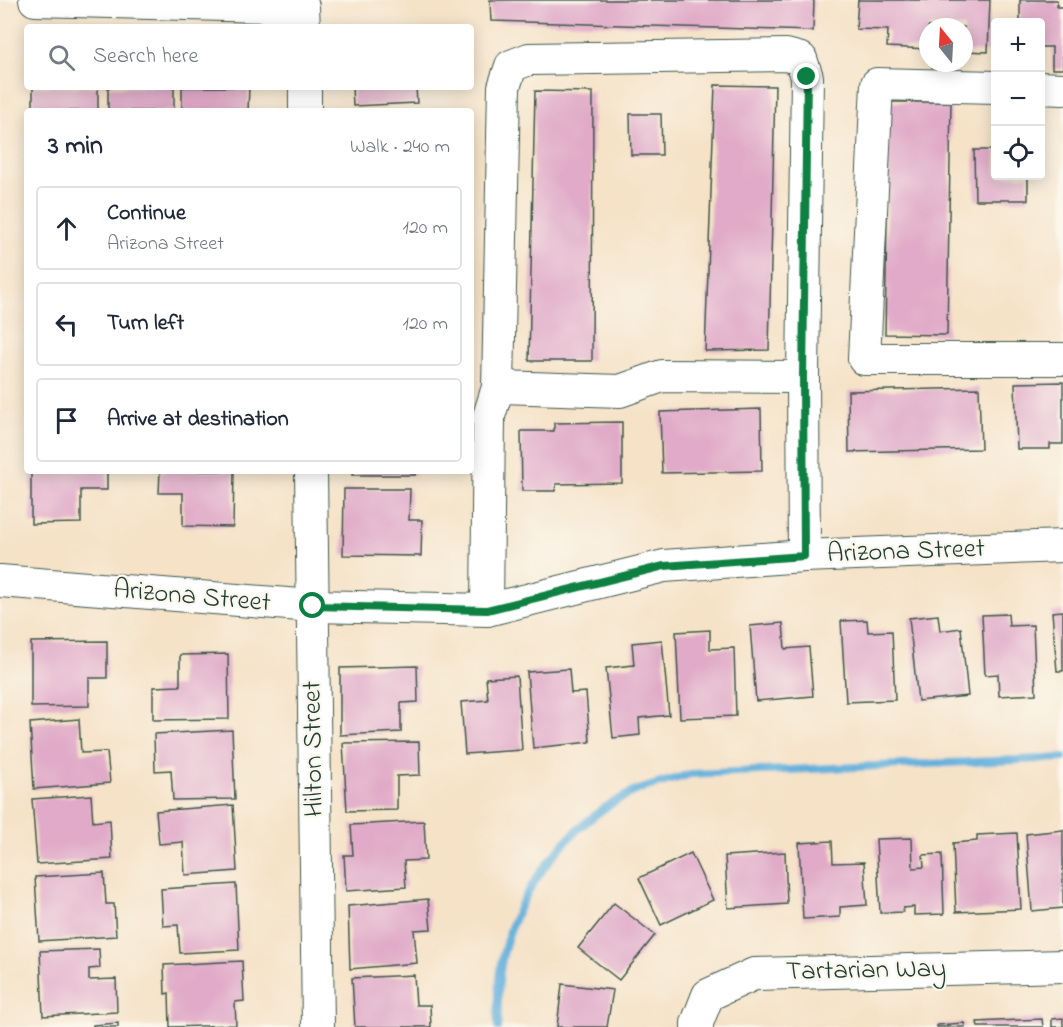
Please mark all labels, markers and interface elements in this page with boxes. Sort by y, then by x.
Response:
north arrow [919,18,973,72]
map controls [991,18,1045,180]
button: + [991,18,1045,72]
search box [24,24,474,90]
icon: search [45,41,78,74]
text: Search here [93,41,198,73]
route end [793,63,819,89]
button: − [991,72,1045,126]
button: locate [991,126,1045,180]
text: 3 min [48,128,103,166]
text: Walk · 240 m [350,133,450,162]
text: Continue [107,198,186,230]
icon: ahead [50,212,83,245]
text: 120 m [403,214,448,243]
text: Arizona Street [107,230,224,259]
icon: left [50,308,83,341]
text: Turn left [107,308,184,340]
text: 120 m [403,310,448,339]
icon: arrive [50,404,83,437]
text: Arrive at destination [107,404,289,436]
street label: Arizona Street [826,530,986,574]
street label: Arizona Street [112,571,272,623]
route start [299,592,325,618]
street label: Hilton Street [293,681,335,817]
street label: Tartarian Way [785,950,947,992]

